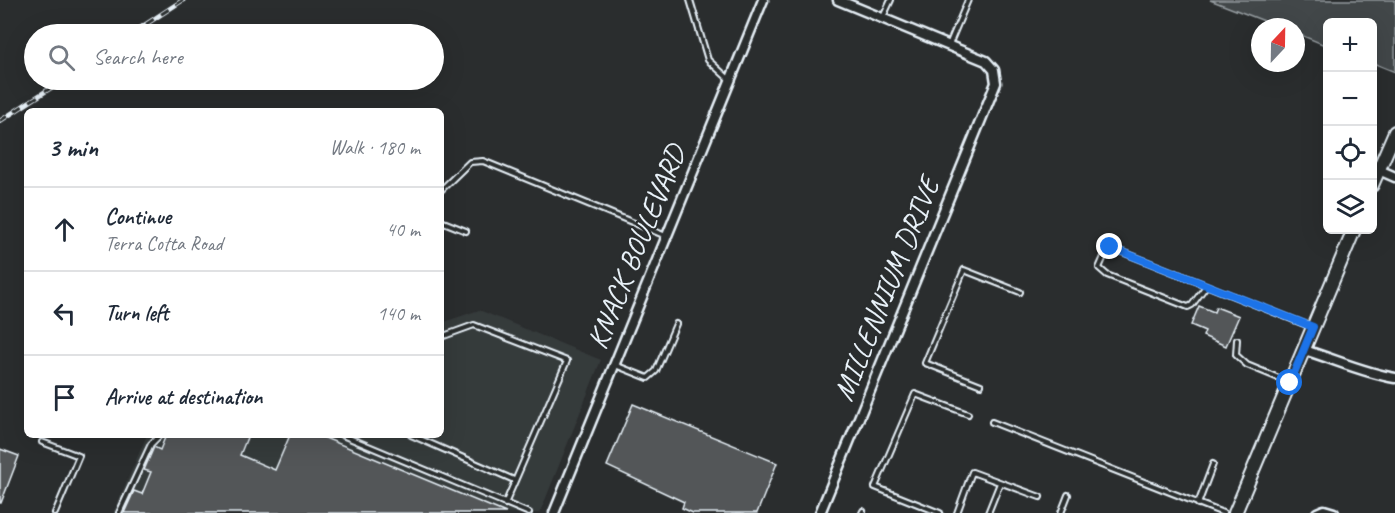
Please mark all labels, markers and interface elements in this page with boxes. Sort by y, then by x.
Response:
north arrow [1251,18,1305,72]
map controls [1323,18,1377,234]
button: + [1323,18,1377,72]
search box [24,24,444,90]
icon: search [45,41,78,74]
text: Search here [93,43,183,71]
button: − [1323,72,1377,126]
button: locate [1323,126,1377,180]
text: 3 min [48,131,98,164]
text: Walk · 180 m [330,135,420,160]
street label: KNACK BOULEVARD [578,137,695,354]
street label: MILLENNIUM DRIVE [824,169,949,406]
button: layers [1323,180,1377,234]
text: Continue [105,203,171,231]
icon: ahead [48,213,81,246]
text: 40 m [386,217,420,242]
text: Terra Cotta Road [105,231,223,256]
route end [1096,233,1122,259]
icon: left [48,297,81,330]
text: Turn left [105,299,169,327]
text: 140 m [377,301,420,326]
route start [1276,369,1302,395]
icon: arrive [48,381,81,414]
text: Arrive at destination [105,383,262,411]

